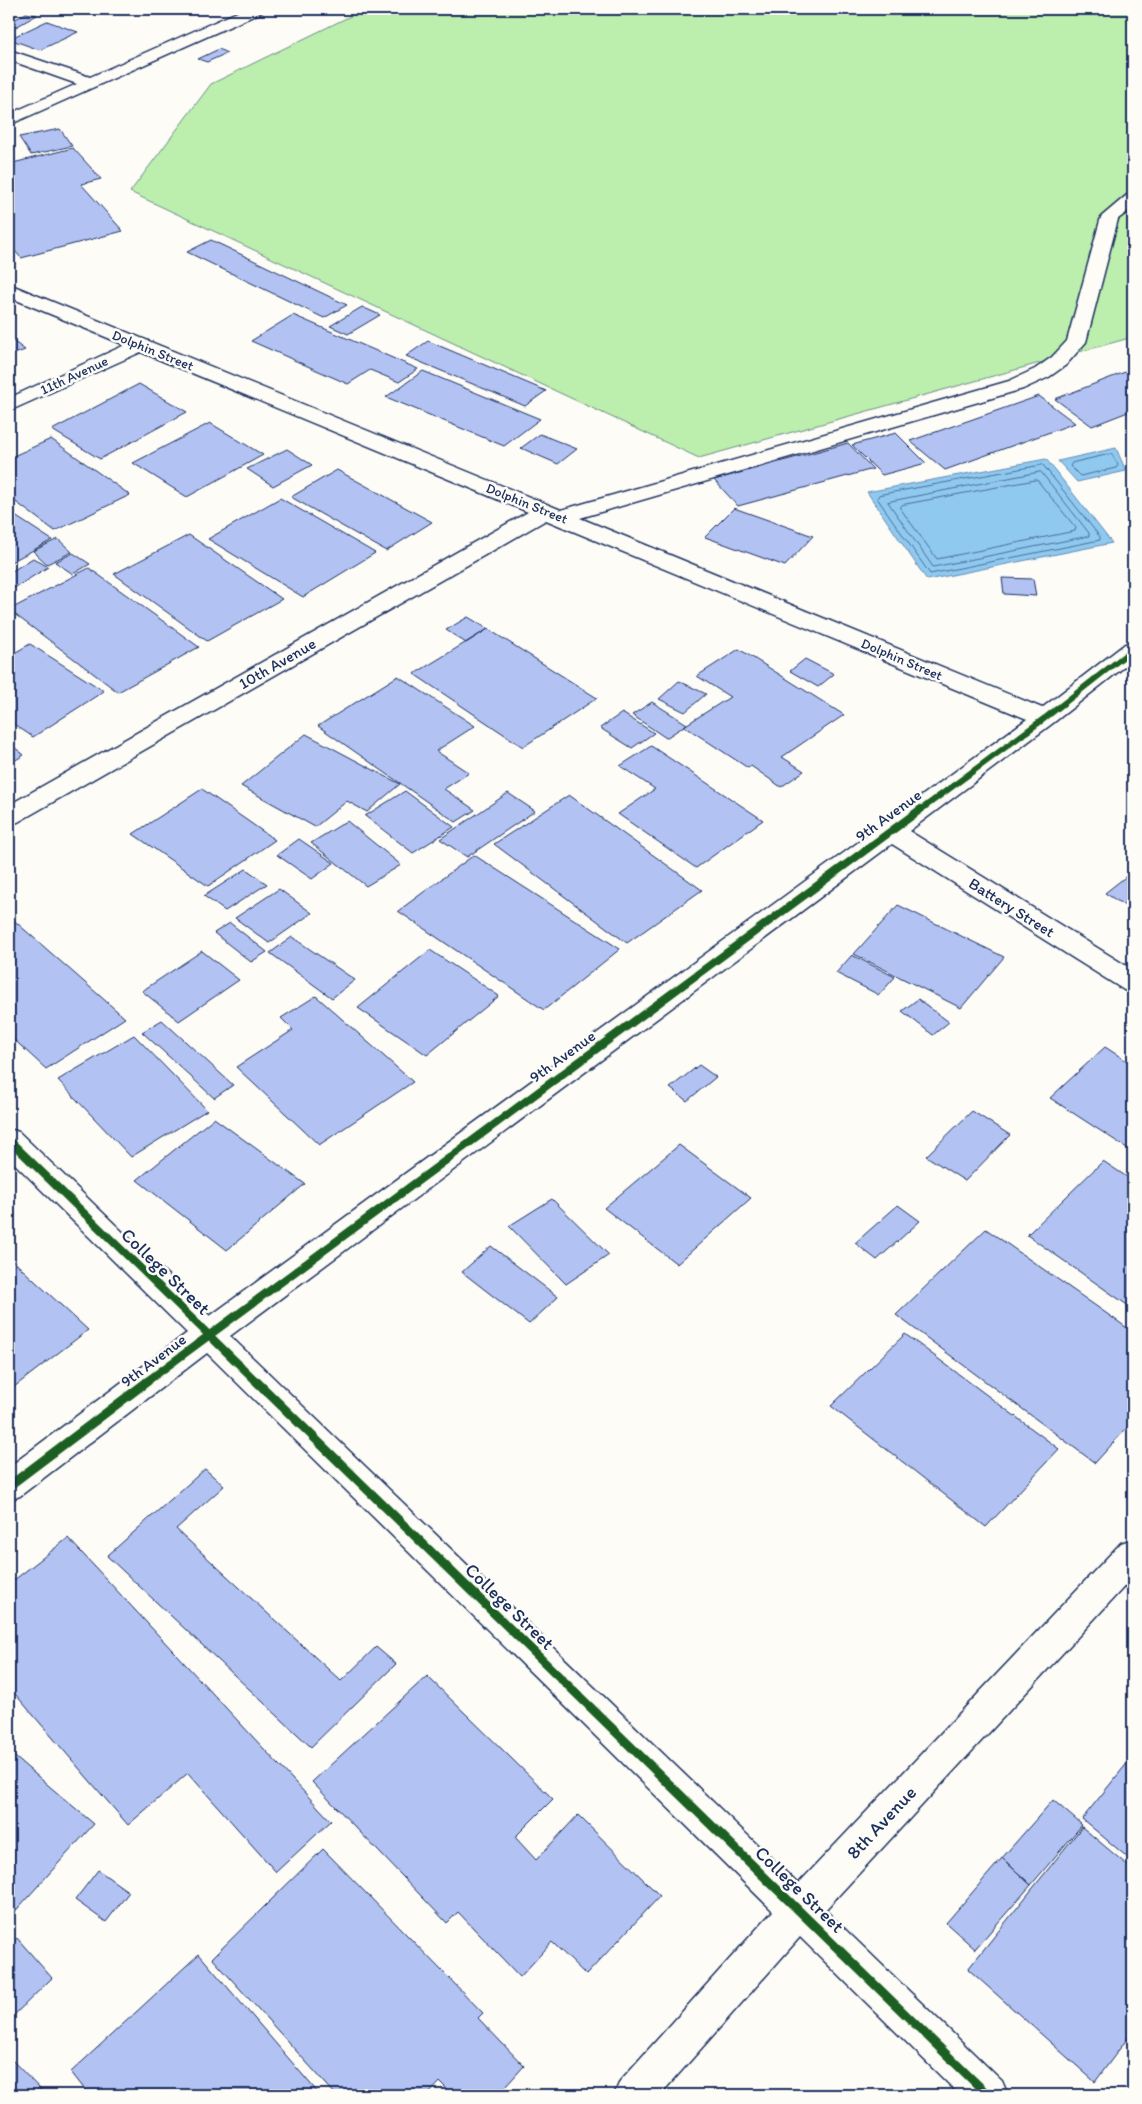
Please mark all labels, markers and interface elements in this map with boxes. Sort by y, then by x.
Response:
street label: Dolphin Street [109,326,196,375]
street label: 11th Avenue [38,352,111,399]
street label: Dolphin Street [483,479,570,528]
street label: 10th Avenue [235,634,319,693]
street label: Dolphin Street [859,635,945,684]
street label: 9th Avenue [852,785,925,846]
street label: Battery Street [965,873,1058,941]
street label: 9th Avenue [526,1026,599,1087]
street label: College Street [116,1223,215,1320]
street label: 9th Avenue [117,1329,190,1391]
street label: College Street [460,1558,559,1655]
street label: 8th Avenue [842,1781,921,1864]
street label: College Street [750,1841,849,1938]

